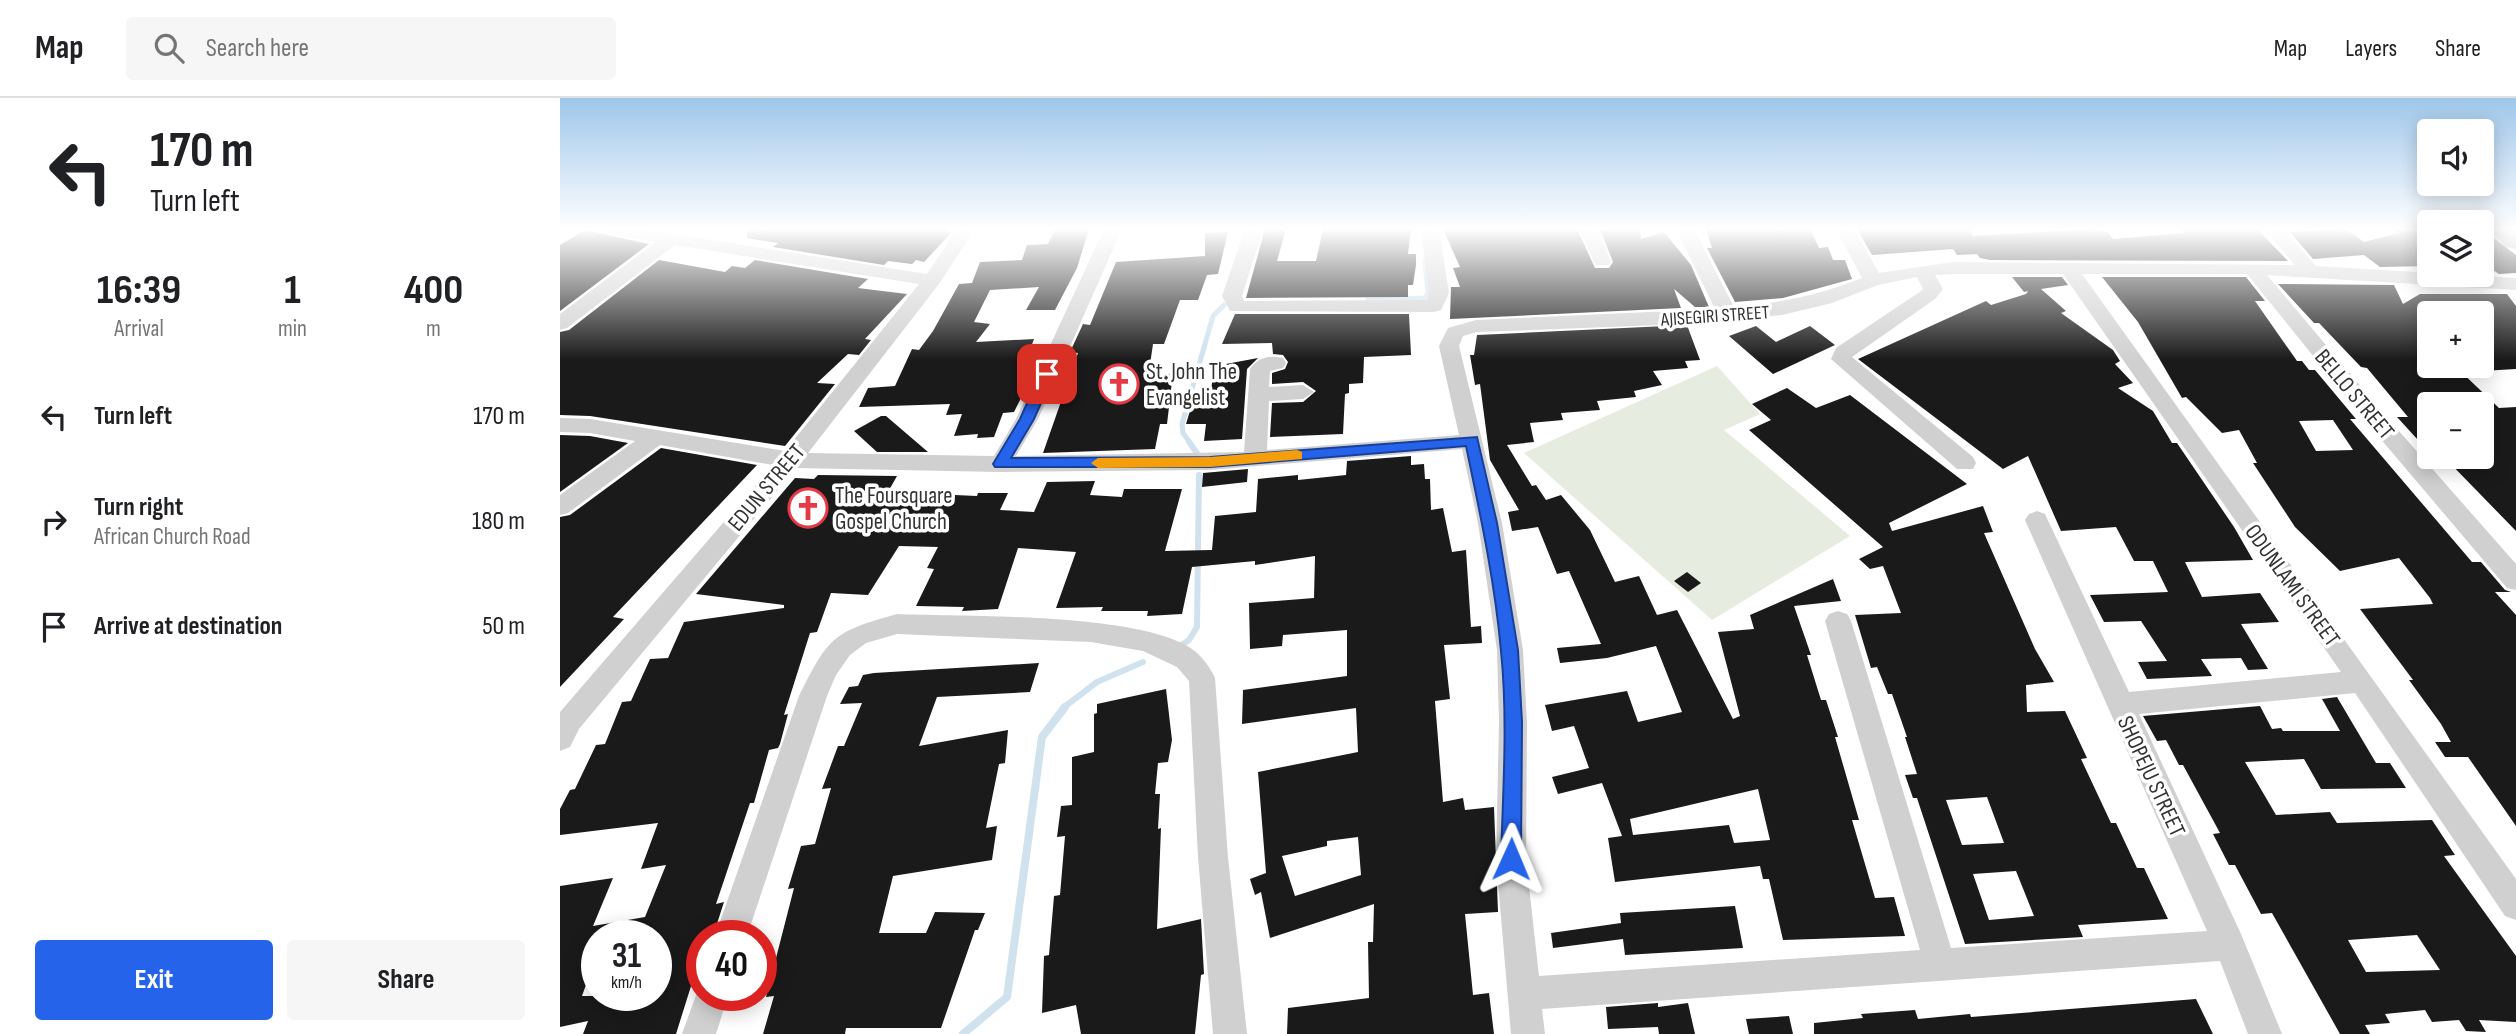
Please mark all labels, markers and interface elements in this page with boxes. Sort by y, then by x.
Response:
search box [126,17,616,80]
text: Map [35,28,84,68]
icon: search [150,29,188,67]
text: Search here [206,33,309,64]
text: Map [2274,34,2307,63]
text: Layers [2345,34,2397,63]
text: Share [2435,34,2481,63]
map controls [2417,119,2494,469]
button: sound [2417,119,2494,196]
text: 170 m [150,122,254,181]
icon: left [35,126,126,217]
text: Turn left [150,182,240,221]
button: layers [2417,210,2494,287]
text: 16:39 [97,265,181,316]
text: 1 [284,265,301,316]
text: 400 [404,265,463,316]
street label: AJISEGIRI STREET [1659,301,1770,332]
button: + [2417,301,2494,378]
text: Arrival [114,315,164,343]
text: min [278,315,307,343]
text: m [426,315,441,343]
pin [1017,344,1077,404]
street label: BELLO STREET [2308,344,2400,445]
icon: arrive [1028,355,1066,393]
place label: St. John The Evangelist [1146,358,1237,412]
church icon: St. John The Evangelist [1098,363,1140,405]
button: − [2417,392,2494,469]
icon: left [35,398,73,436]
text: Turn left [94,401,172,432]
text: 170 m [473,401,525,432]
street label: EDUN STREET [722,438,811,537]
place label: The Foursquare Gospel Church [835,482,952,536]
church icon: The Foursquare Gospel Church [787,487,829,529]
text: Turn right [94,492,183,523]
icon: right [35,503,73,541]
text: 180 m [472,506,525,537]
street label: ODUNLAMI STREET [2238,519,2346,652]
text: African Church Road [94,523,251,551]
icon: arrive [35,608,73,646]
text: Arrive at destination [94,611,282,642]
text: 50 m [482,611,525,642]
street label: SHOPEJU STREET [2111,712,2191,841]
position arrow [1474,822,1548,896]
speed limit sign: 40 [686,920,777,1011]
text: 31 [612,935,641,978]
button: Exit [35,940,273,1020]
button: Share [287,940,525,1020]
text: km/h [611,972,642,993]

